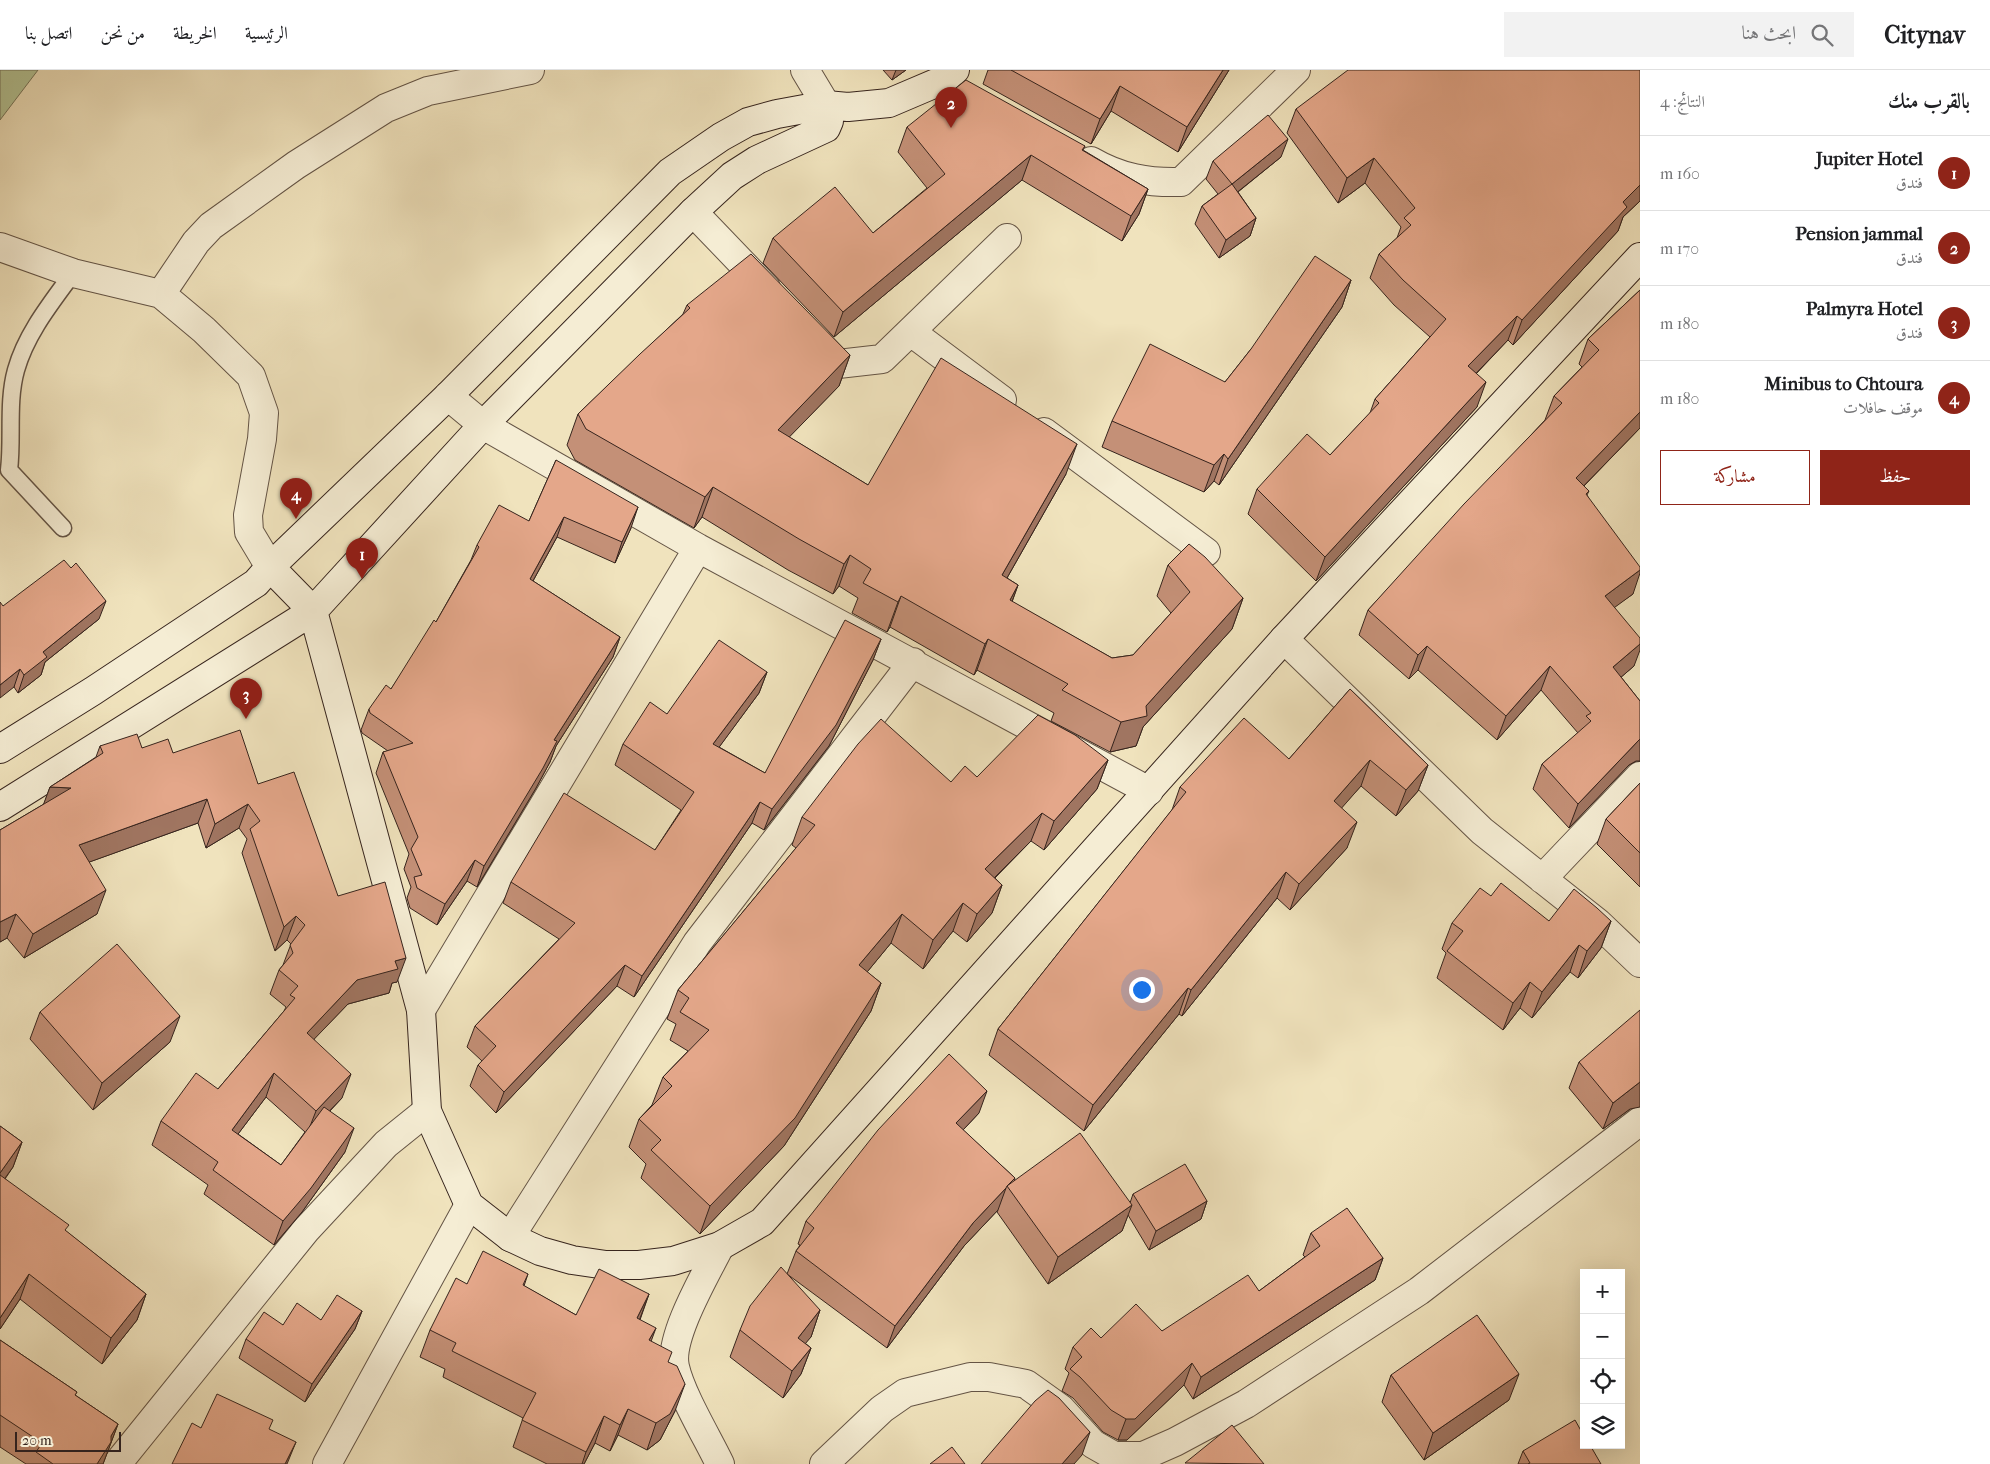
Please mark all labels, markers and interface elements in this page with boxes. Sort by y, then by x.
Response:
search box [1504,12,1854,57]
icon: search [1808,21,1836,49]
text: Citynav [1884,21,1965,49]
text: ابحث هنا [1741,22,1796,44]
text: اتصل بنا [25,23,72,44]
text: من نحن [100,23,145,44]
text: الخريطة [173,23,217,44]
text: الرئيسية [245,23,288,44]
pin: 2 [935,87,967,128]
text: بالقرب منك [1888,89,1970,113]
text: النتائج: 4 [1660,92,1705,111]
text: Jupiter Hotel [1816,148,1923,170]
text: 160 m [1660,164,1700,183]
text: 1 [1951,164,1957,183]
text: فندق [1896,173,1923,192]
text: Pension jammal [1795,223,1923,245]
text: 170 m [1660,239,1699,258]
text: 2 [1950,239,1958,258]
text: فندق [1896,248,1923,267]
text: Palmyra Hotel [1806,298,1923,320]
text: 180 m [1660,314,1699,333]
text: 3 [1951,314,1957,333]
text: فندق [1896,323,1923,342]
text: Minibus to Chtoura [1764,373,1923,395]
text: 180 m [1660,389,1699,408]
text: 4 [1949,389,1959,408]
text: موقف حافلات [1843,398,1923,417]
button: مشاركة [1660,450,1810,505]
button: حفظ [1820,450,1970,505]
pin: 4 [280,478,312,519]
pin: 1 [346,538,378,579]
pin: 3 [230,678,262,719]
your location [1129,977,1155,1003]
map controls [1580,1269,1625,1449]
button: + [1580,1269,1625,1314]
button: − [1580,1314,1625,1359]
button: locate [1580,1359,1625,1404]
button: layers [1580,1404,1625,1449]
scale bar [15,1429,121,1452]
text: 20 m [22,1432,52,1449]

